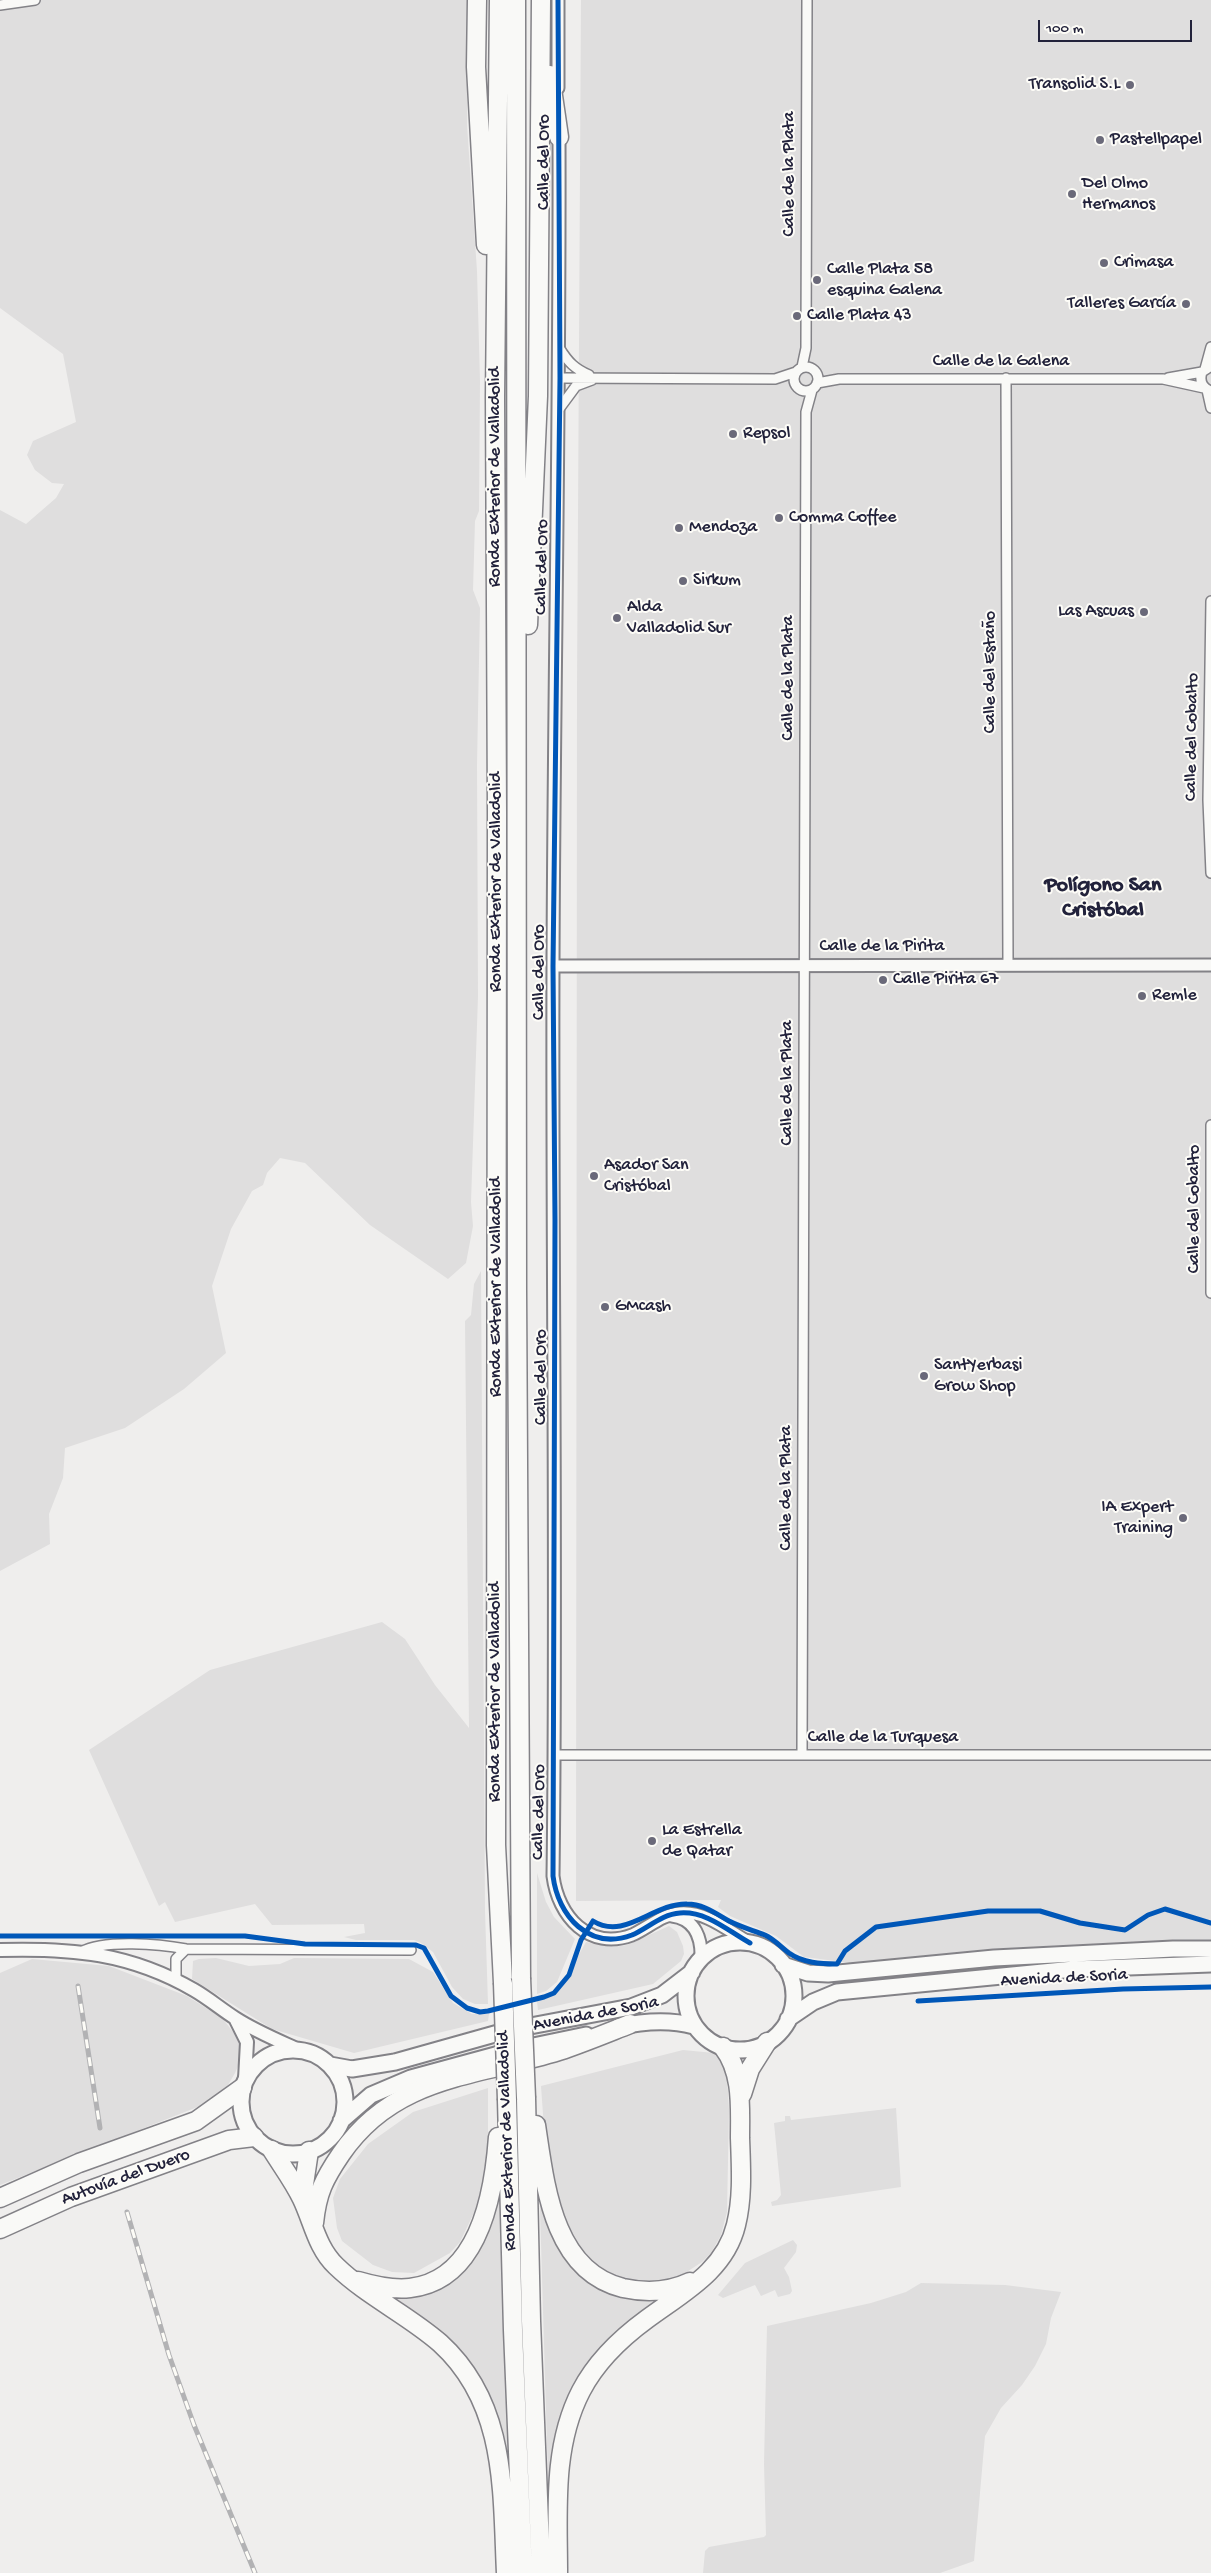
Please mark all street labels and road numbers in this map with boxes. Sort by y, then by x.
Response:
street label: Calle de la Plata [779,112,801,236]
street label: Calle del Oro [534,114,556,210]
street label: Calle de la Galena [933,351,1069,373]
street label: Ronda Exterior de Valladolid [485,367,507,587]
street label: Calle del Oro [531,519,555,615]
street label: Calle del Estaño [980,611,1002,733]
street label: Calle de la Plata [778,616,800,740]
street label: Calle del Cobalto [1181,673,1205,801]
street label: Ronda Exterior de Valladolid [486,772,508,992]
street label: Calle del Oro [529,924,551,1020]
street label: Calle de la Pirita [820,936,944,958]
street label: Calle de la Plata [777,1021,799,1145]
street label: Calle del Cobalto [1184,1145,1206,1273]
street label: Ronda Exterior de Valladolid [486,1177,508,1397]
street label: Calle del Oro [531,1329,553,1425]
street label: Calle de la Plata [776,1426,798,1550]
street label: Ronda Exterior de Valladolid [485,1582,507,1802]
street label: Calle de la Turquesa [808,1727,958,1749]
street label: Calle del Oro [528,1764,552,1860]
street label: Avenida de Soria [1000,1965,1128,1993]
street label: Avenida de Soria [532,1992,660,2038]
street label: Ronda Exterior de Valladolid [493,2031,523,2251]
street label: Autovía del Duero [59,2145,193,2211]

